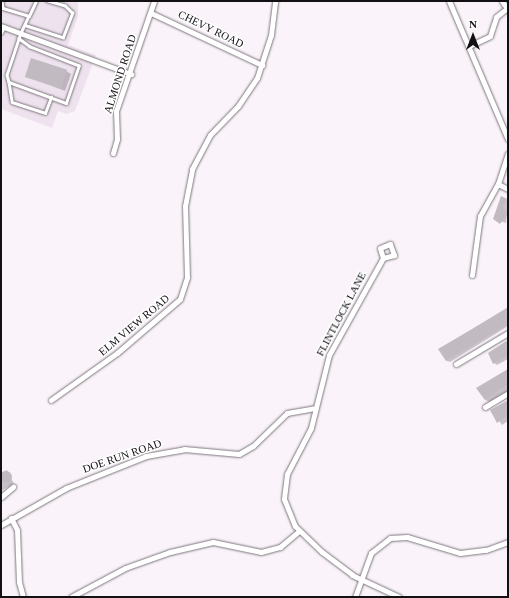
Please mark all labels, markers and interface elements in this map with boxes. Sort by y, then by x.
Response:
street label: CHEVY ROAD [176,7,246,51]
north arrow [453,16,493,56]
text: N [469,18,477,30]
street label: ALMOND ROAD [101,33,139,115]
street label: FLINTLOCK LANE [313,270,369,358]
street label: ELM VIEW ROAD [96,291,172,359]
street label: DOE RUN ROAD [81,436,163,476]

